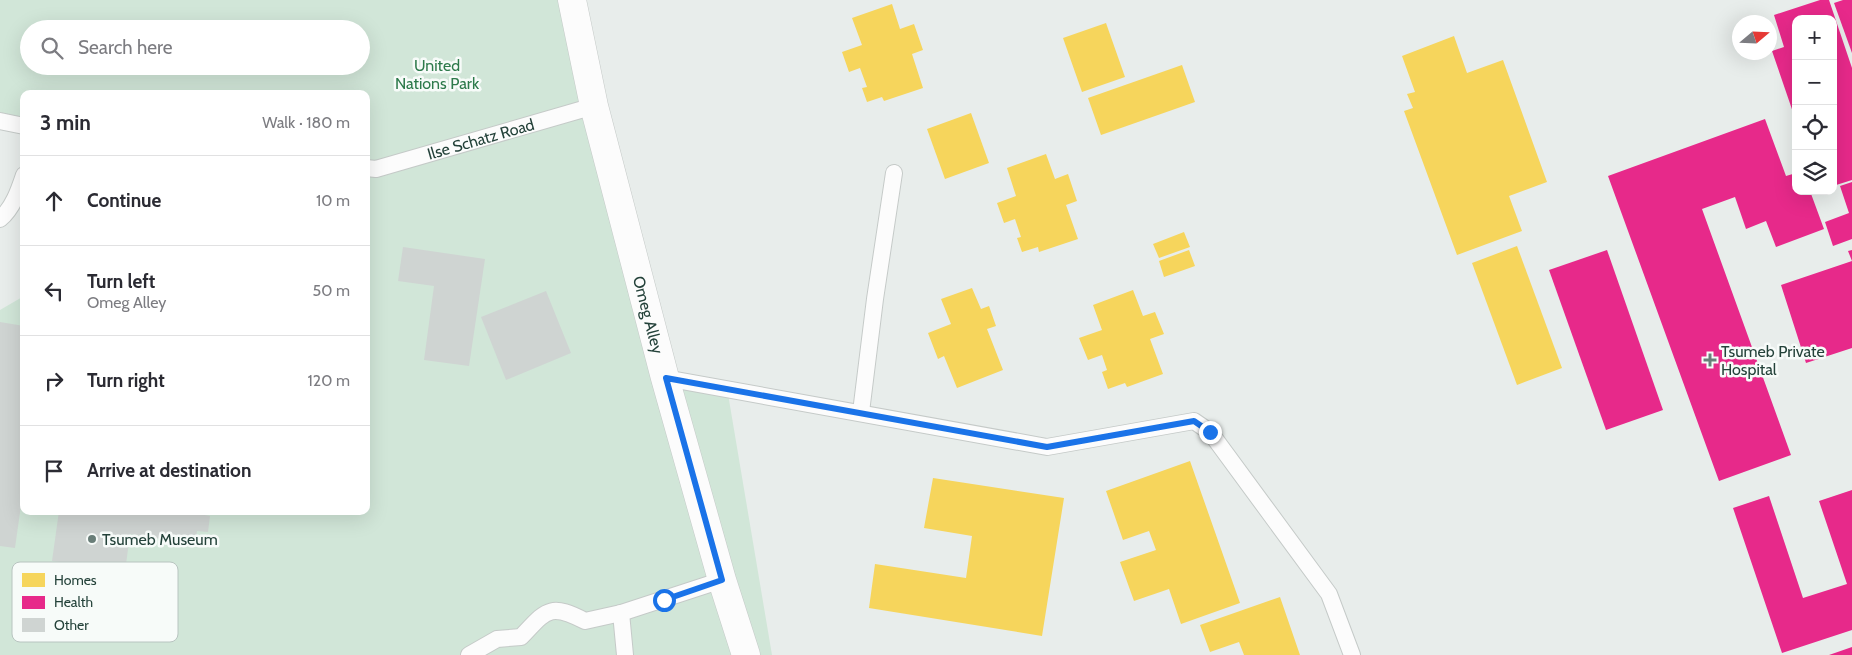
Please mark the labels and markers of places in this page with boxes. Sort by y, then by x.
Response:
place label: Tsumeb Private Hospital [1721,342,1825,379]
marker: Tsumeb Private Hospital [1703,353,1717,367]
place label: Tsumeb Museum [102,530,218,549]
marker: Tsumeb Museum [86,533,98,545]

